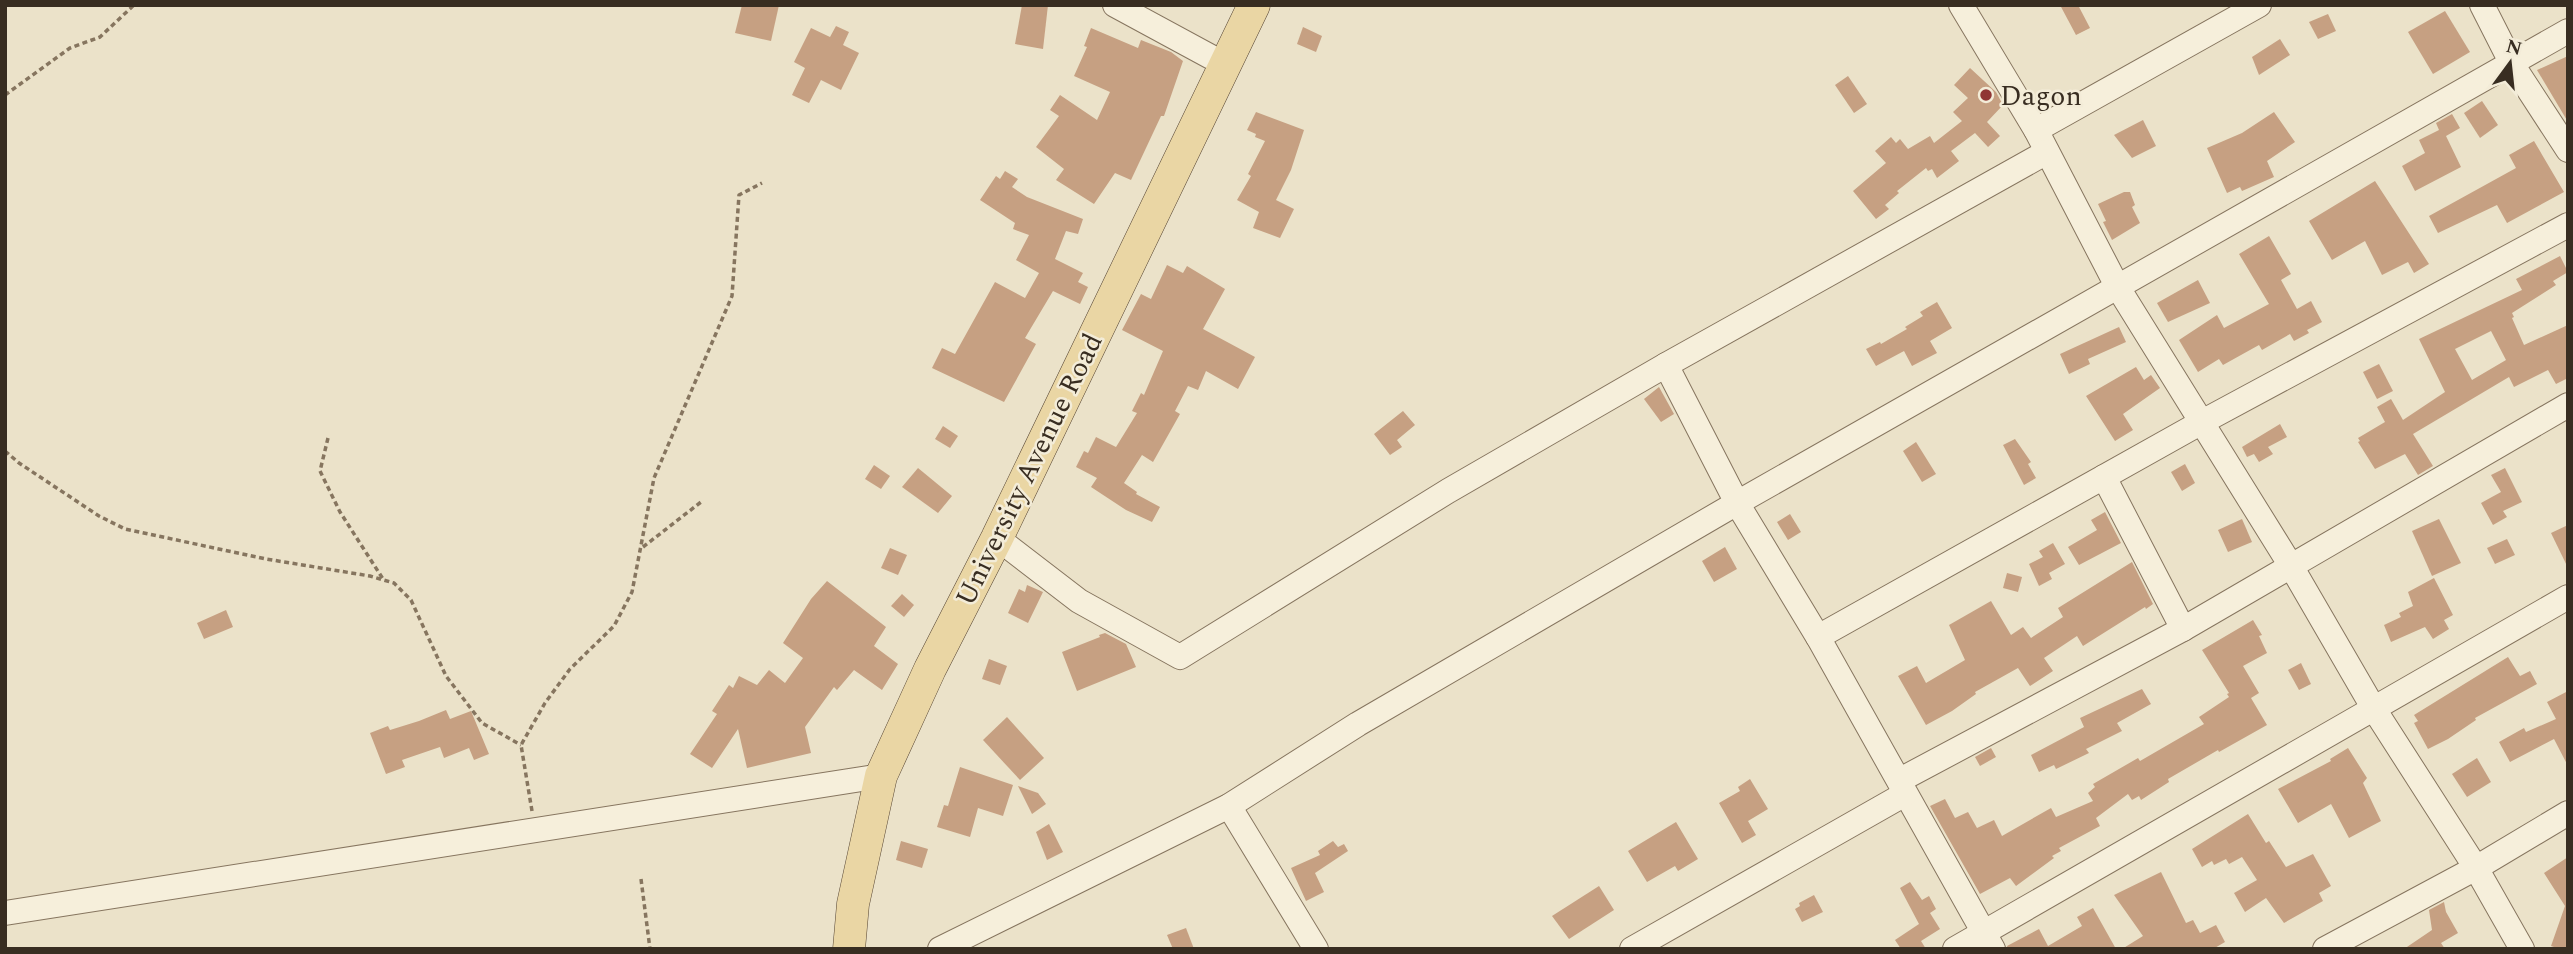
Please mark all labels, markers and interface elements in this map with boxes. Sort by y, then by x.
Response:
north arrow [2475,28,2545,98]
text: N [2503,32,2525,64]
place label: Dagon [2000,75,2082,118]
marker: Dagon [1978,87,1994,103]
street label: University Avenue Road [945,326,1114,613]

